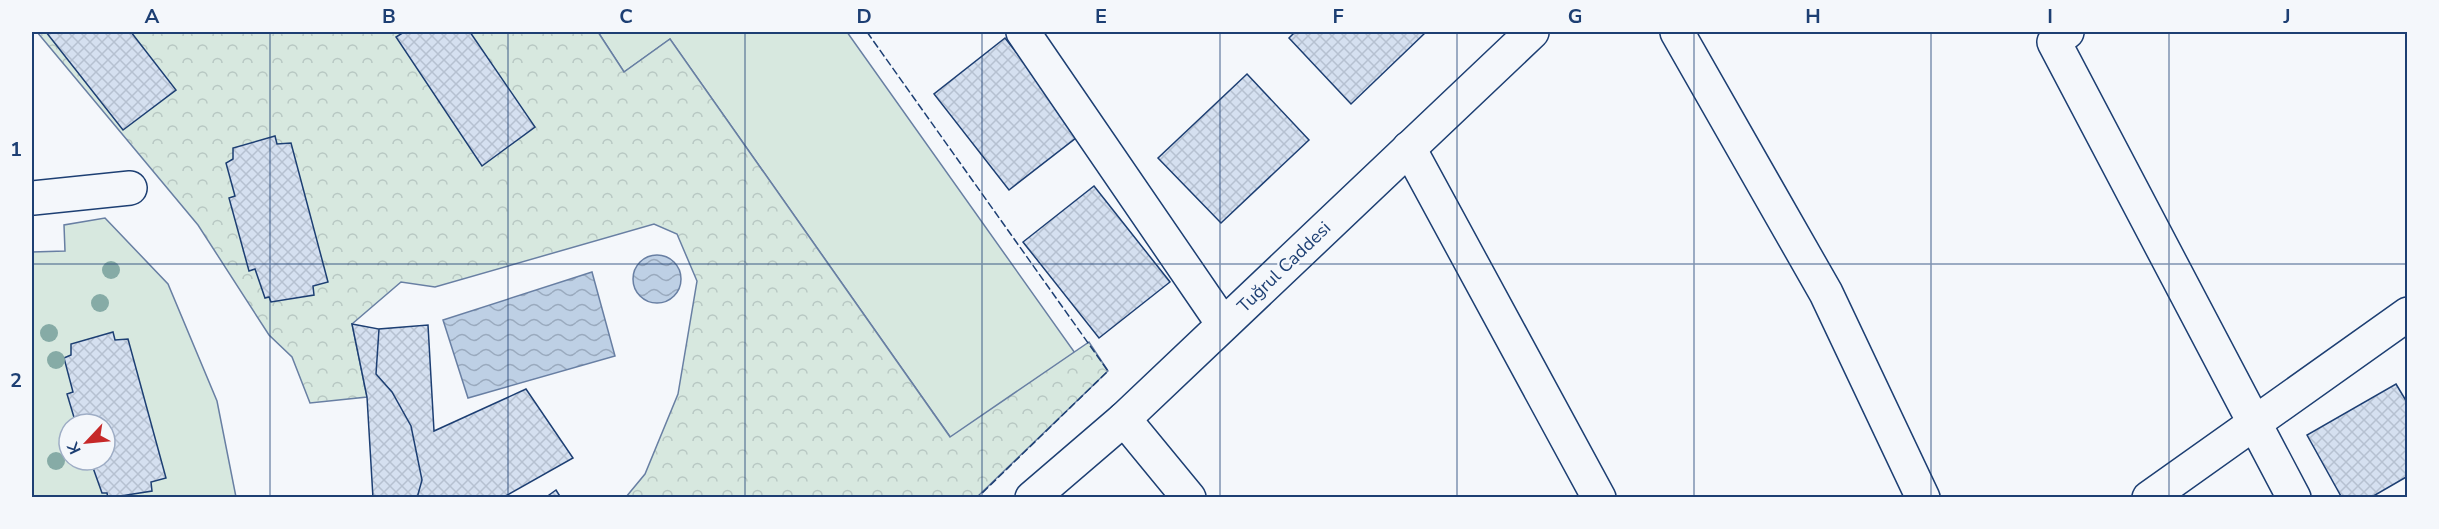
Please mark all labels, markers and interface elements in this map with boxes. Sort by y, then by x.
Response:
text: A [145,3,160,30]
text: B [382,3,396,30]
text: C [619,3,633,30]
text: D [856,3,872,30]
text: E [1095,3,1107,30]
text: F [1332,3,1344,30]
text: G [1568,3,1582,30]
text: H [1805,3,1821,30]
text: I [2047,3,2053,30]
text: J [2282,3,2291,30]
text: 1 [10,136,22,163]
street label: Tuğrul Caddesi [1232,216,1336,318]
text: 2 [10,367,22,394]
north arrow [57,412,117,472]
text: K [62,437,87,458]

